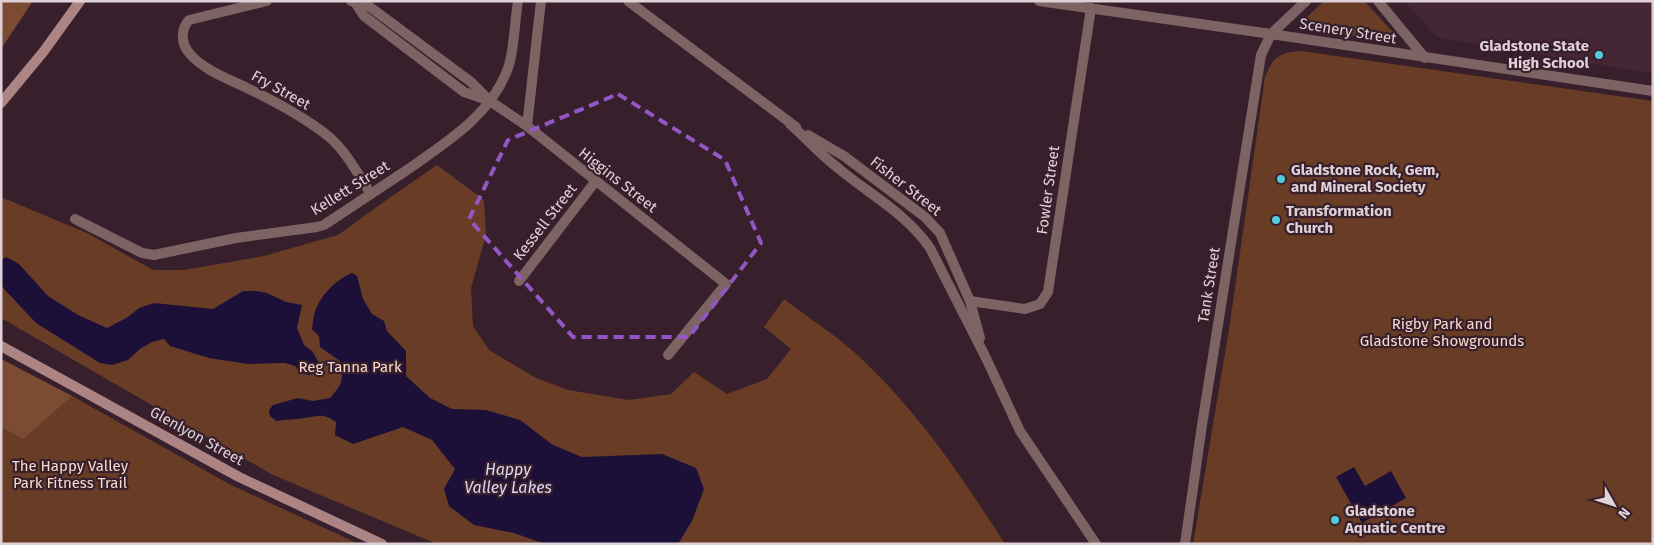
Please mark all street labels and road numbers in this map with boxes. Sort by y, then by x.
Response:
street label: Scenery Street [1298,14,1398,48]
street label: Fry Street [248,66,314,114]
street label: Higgins Street [575,144,661,217]
street label: Fowler Street [1033,144,1063,235]
street label: Fisher Street [867,153,946,220]
street label: Kellett Street [307,156,393,219]
street label: Kessell Street [509,180,581,264]
street label: Tank Street [1194,245,1224,324]
street label: Glenlyon Street [147,403,248,469]

